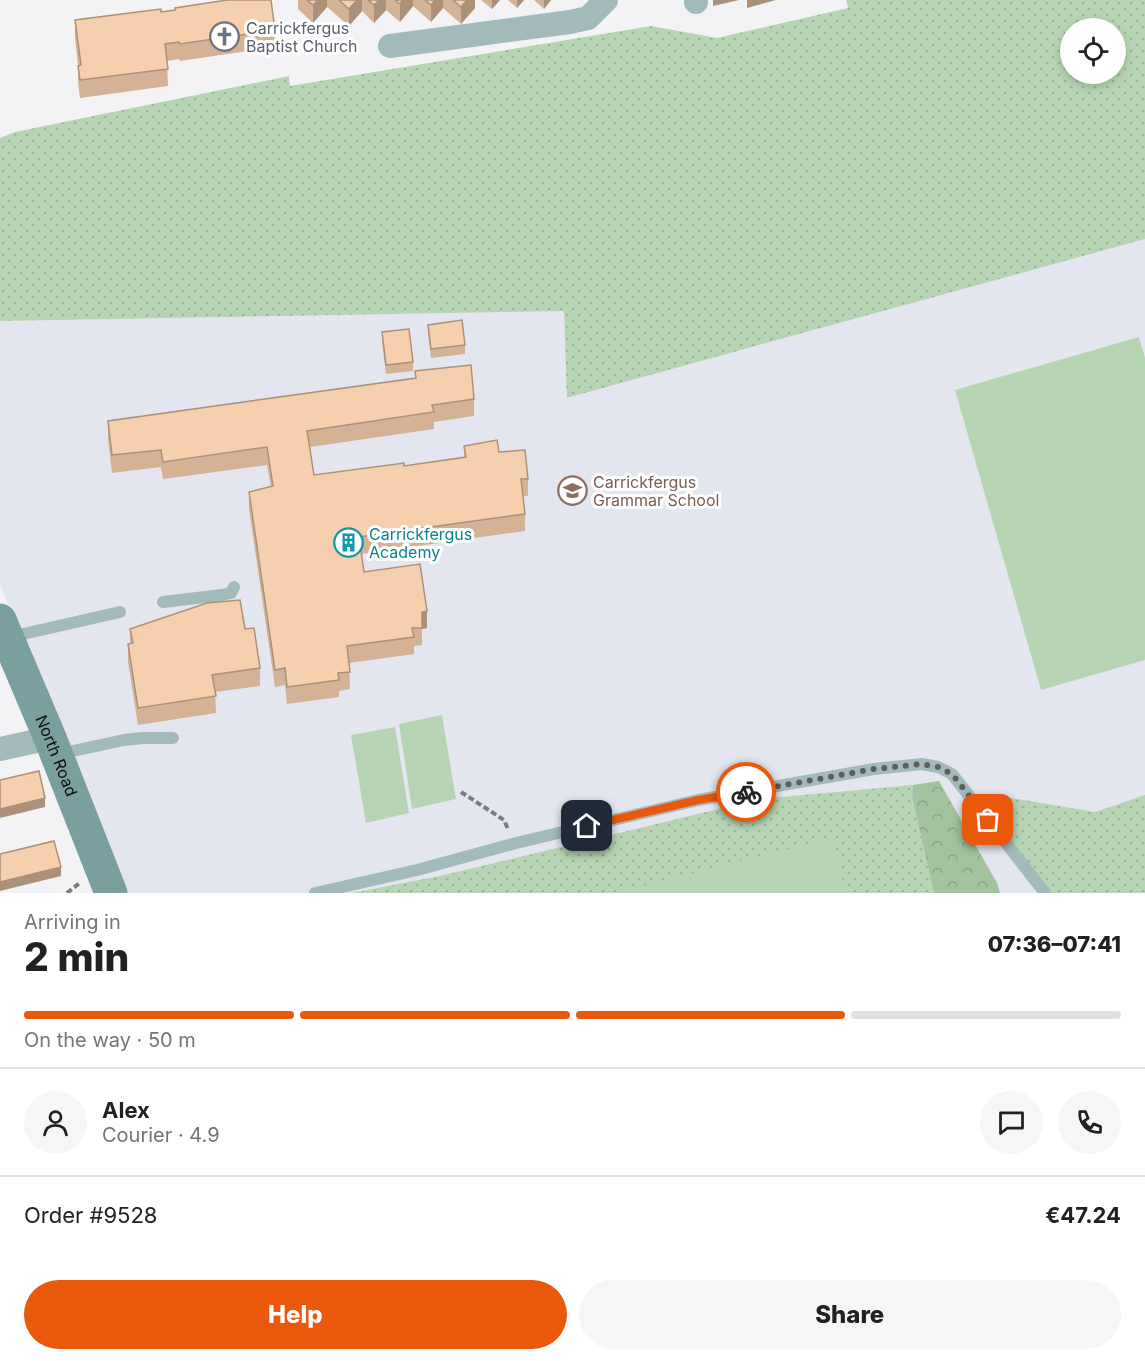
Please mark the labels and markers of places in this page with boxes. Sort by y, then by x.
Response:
place label: Carrickfergus Baptist Church [246,18,358,56]
church icon: Carrickfergus Baptist Church [209,21,241,53]
place label: Carrickfergus Grammar School [593,472,719,510]
school or university icon: Carrickfergus Grammar School [556,475,588,507]
place label: Carrickfergus Academy [369,524,472,562]
building icon: Carrickfergus Academy [332,527,364,559]
pin [962,794,1013,845]
pin [561,800,612,851]

